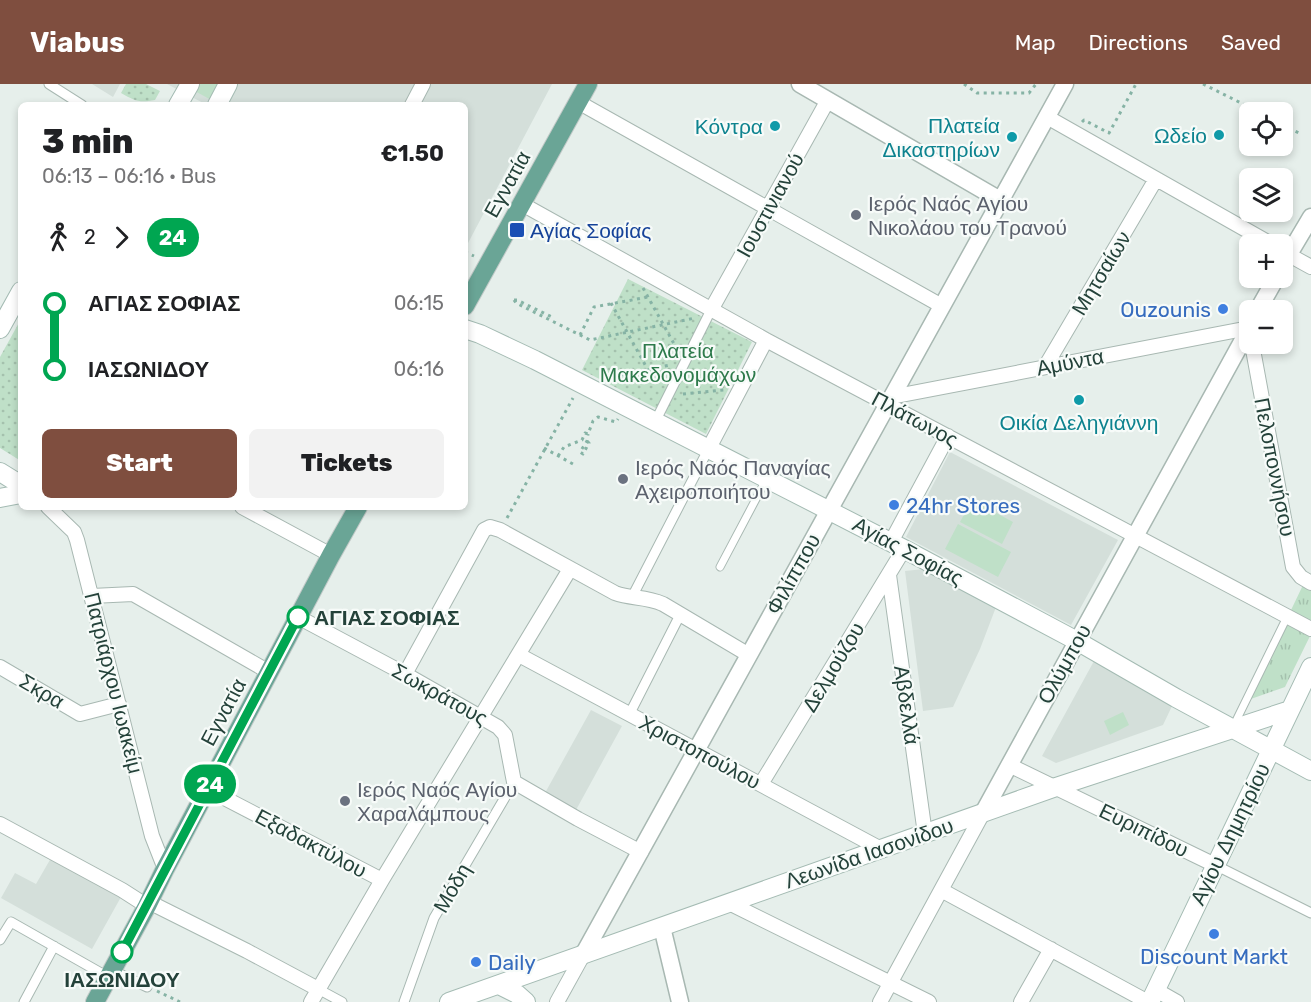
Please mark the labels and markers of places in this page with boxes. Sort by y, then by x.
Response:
place label: Πλατεία Δικαστηρίων [882,113,1000,162]
place label: Κόντρα [695,114,763,139]
marker: Κόντρα [768,119,782,133]
place label: Ωδείο [1154,123,1207,148]
marker: Ωδείο [1212,128,1226,142]
marker: Πλατεία Δικαστηρίων [1005,130,1019,144]
place label: Ιερός Ναός Αγίου Νικολάου του Τρανού [868,191,1067,240]
marker: Ιερός Ναός Αγίου Νικολάου του Τρανού [849,208,863,222]
place label: Αγίας Σοφίας [530,218,651,243]
marker: Αγίας Σοφίας [508,221,526,239]
place label: Ouzounis [1120,297,1211,322]
marker: Ouzounis [1216,302,1230,316]
marker: Οικία Δεληγιάννη [1072,393,1086,407]
place label: Οικία Δεληγιάννη [999,410,1159,435]
place label: Ιερός Ναός Παναγίας Αχειροποιήτου [635,455,831,504]
marker: Ιερός Ναός Παναγίας Αχειροποιήτου [616,472,630,486]
place label: 24hr Stores [906,493,1020,518]
marker: 24hr Stores [887,498,901,512]
place label: ΑΓΙΑΣ ΣΟΦΙΑΣ [314,605,460,630]
marker: ΑΓΙΑΣ ΣΟΦΙΑΣ [287,606,309,628]
place label: Ιερός Ναός Αγίου Χαραλάμπους [357,777,517,826]
marker: Ιερός Ναός Αγίου Χαραλάμπους [338,794,352,808]
marker: Discount Markt [1207,927,1221,941]
marker: ΙΑΣΩΝΙΔΟΥ [111,941,133,963]
place label: Discount Markt [1140,944,1288,969]
place label: Daily [488,950,536,975]
marker: Daily [469,955,483,969]
place label: ΙΑΣΩΝΙΔΟΥ [64,967,180,992]

